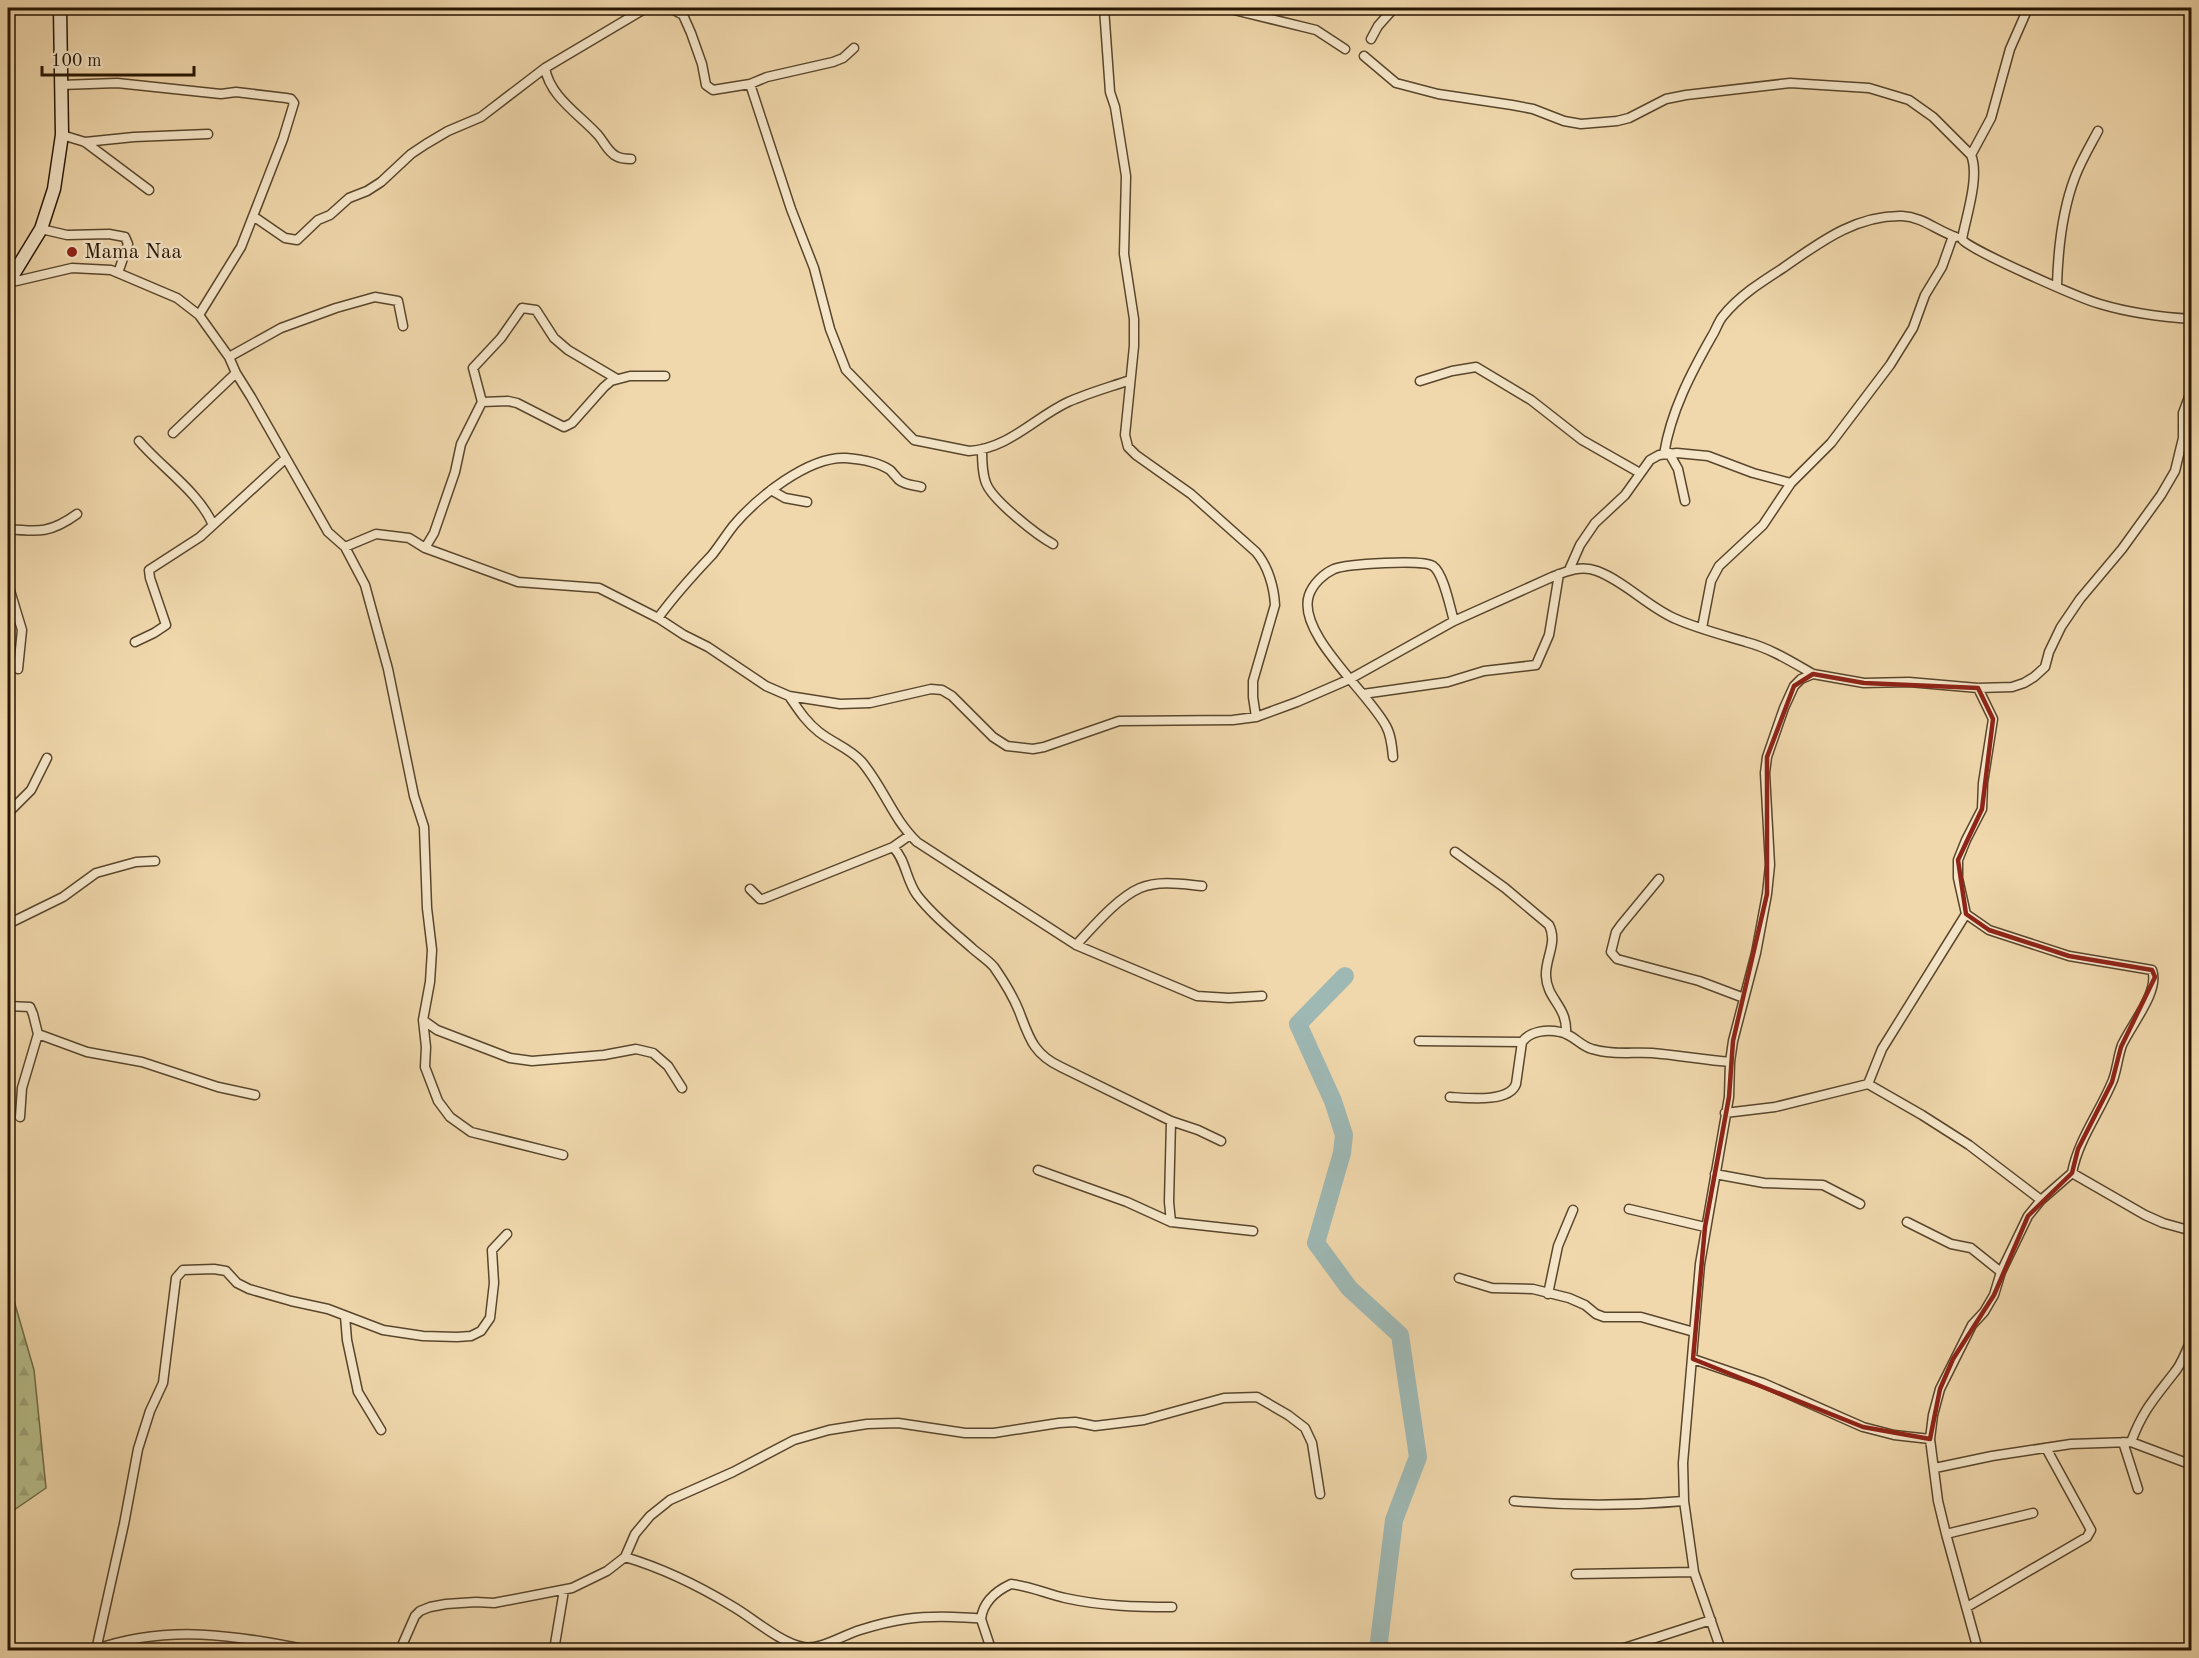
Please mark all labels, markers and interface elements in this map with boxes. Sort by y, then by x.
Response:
scale bar [42,39,194,77]
text: 100 m [51,52,102,70]
place label: Mama Naa [84,242,182,263]
marker: Mama Naa [65,245,79,259]

